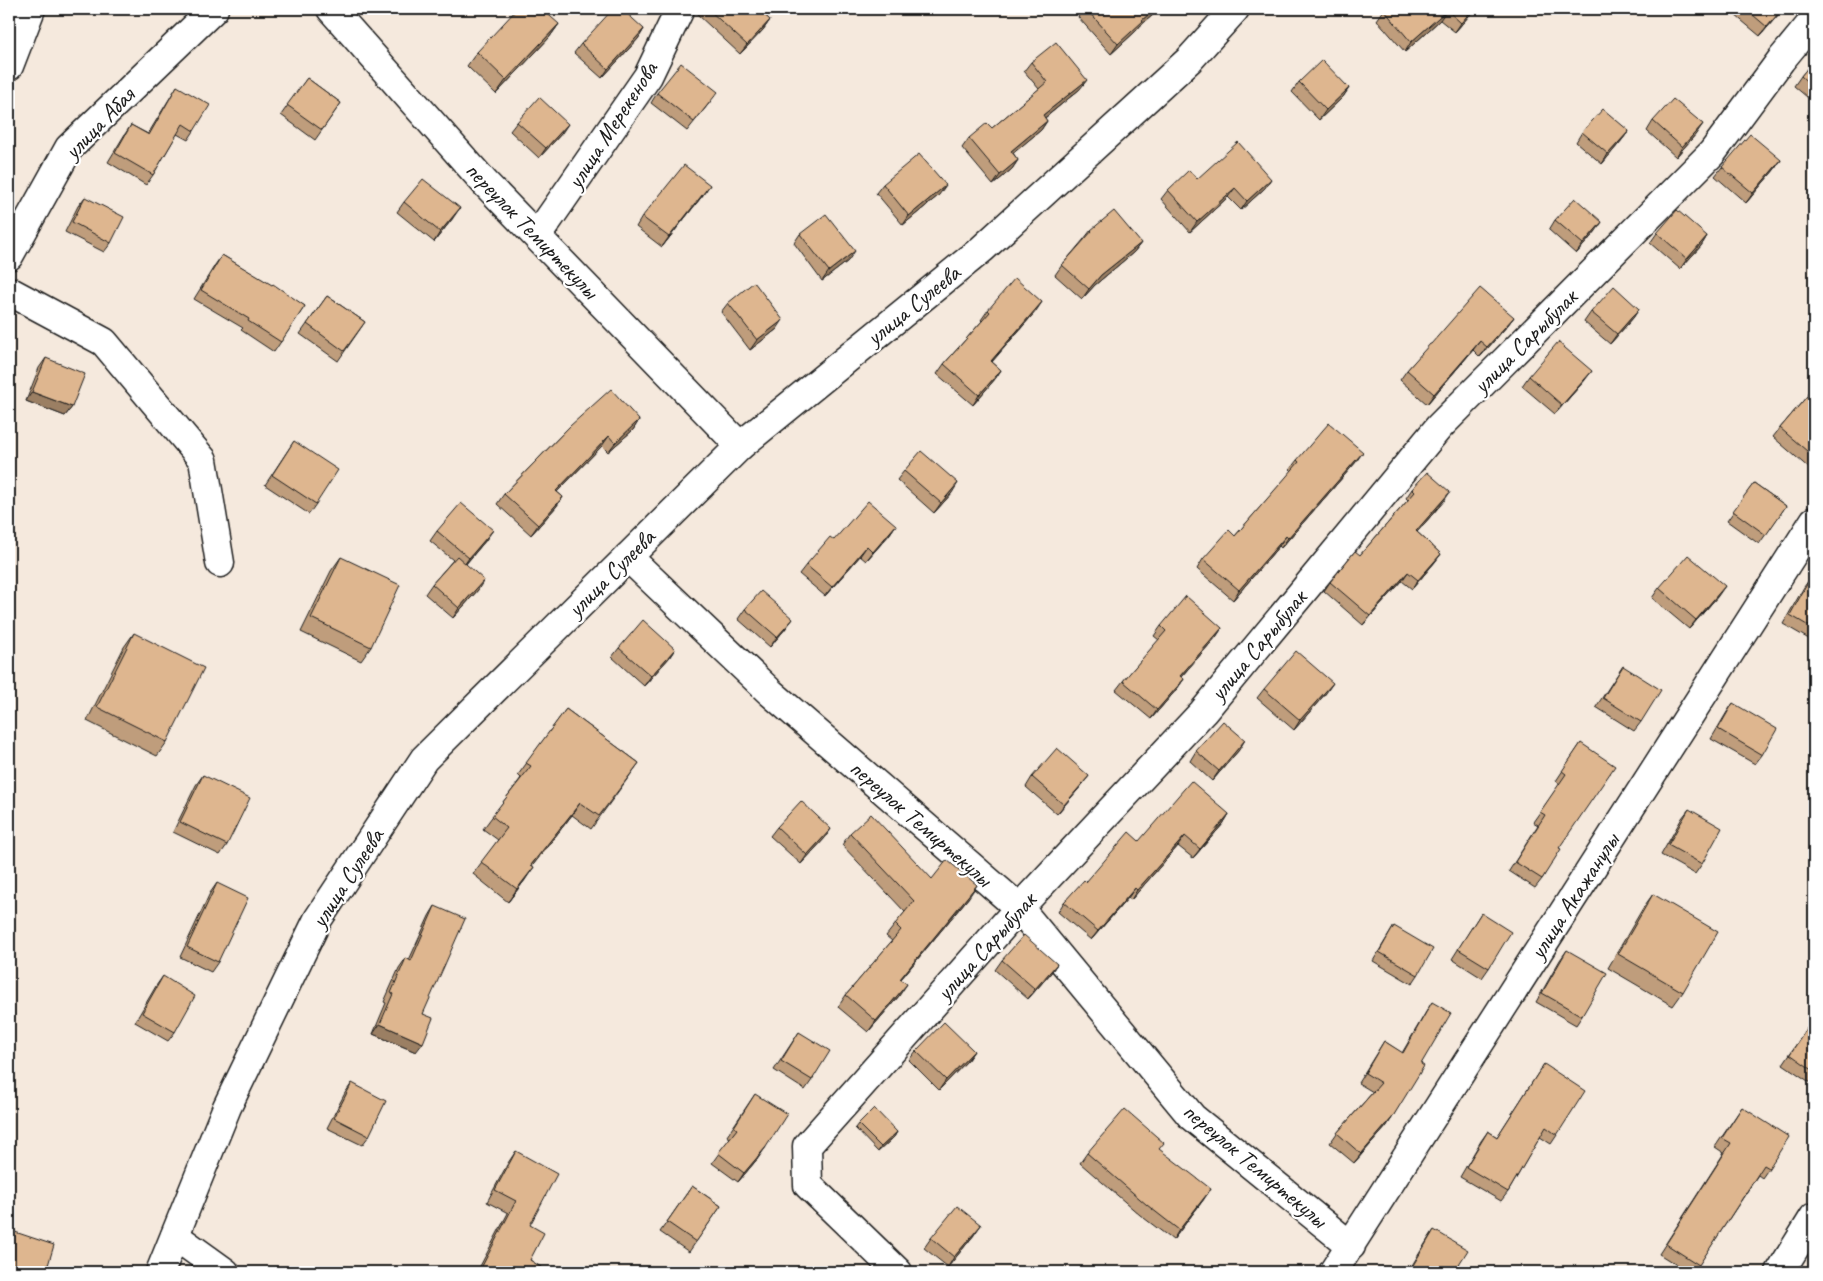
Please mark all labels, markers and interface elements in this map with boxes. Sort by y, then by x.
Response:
street label: улица Мерекенова [559,55,665,196]
street label: улица Абая [56,80,142,167]
street label: переулок Темиртекулы [459,155,607,307]
street label: улица Сулеева [858,257,967,353]
street label: улица Сарыбулак [1465,281,1585,401]
street label: улица Сулеева [559,522,662,625]
street label: улица Сарыбулак [1201,582,1315,708]
street label: переулок Темиртекулы [843,753,1000,895]
street label: улица Сулеева [303,821,391,935]
street label: улица Акажанулы [1521,825,1627,966]
street label: улица Сарыбулак [928,884,1044,1008]
street label: переулок Темиртекулы [1177,1096,1335,1236]

